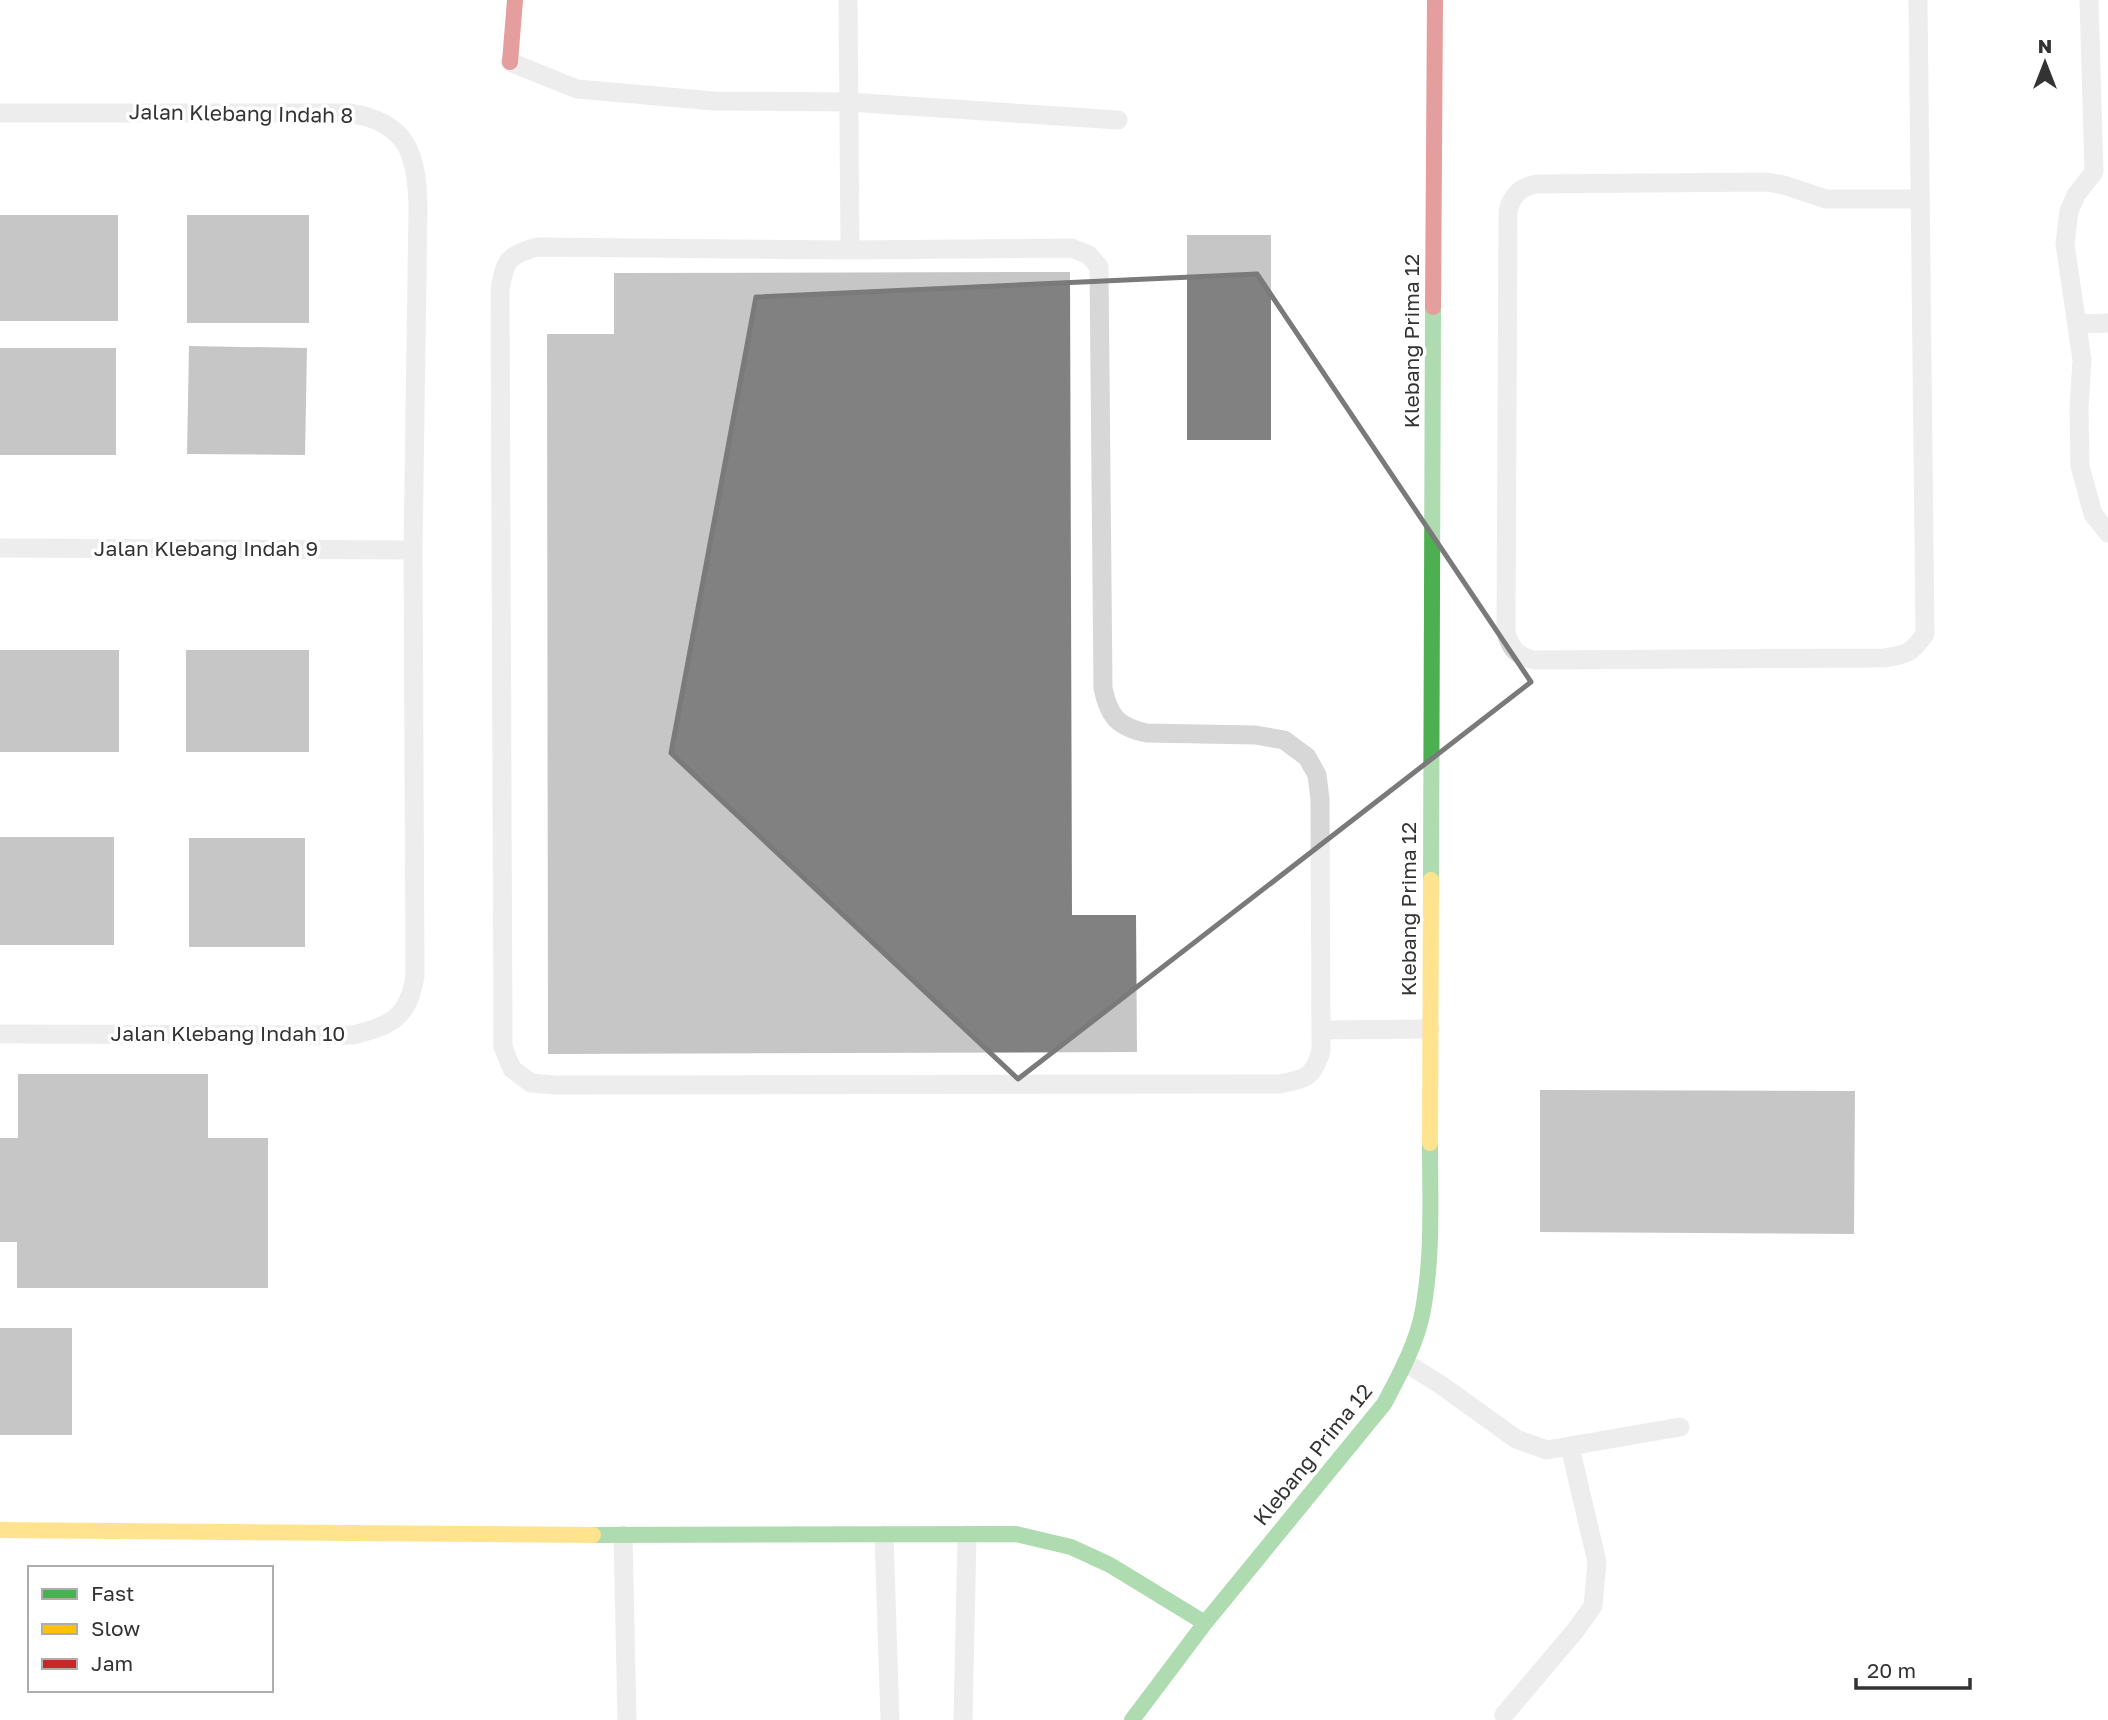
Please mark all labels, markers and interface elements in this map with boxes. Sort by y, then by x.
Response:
north arrow [2010,28,2080,98]
text: N [2038,34,2052,57]
street label: Jalan Klebang Indah 8 [129,98,353,128]
street label: Klebang Prima 12 [1398,254,1424,428]
street label: Jalan Klebang Indah 9 [94,535,318,561]
street label: Klebang Prima 12 [1395,822,1421,996]
street label: Jalan Klebang Indah 10 [111,1020,345,1046]
street label: Klebang Prima 12 [1247,1378,1377,1530]
legend [28,1566,273,1692]
text: Fast [91,1580,134,1606]
text: Slow [91,1615,140,1641]
scale bar [1856,1646,1970,1690]
text: Jam [91,1650,133,1676]
text: 20 m [1867,1657,1916,1683]

